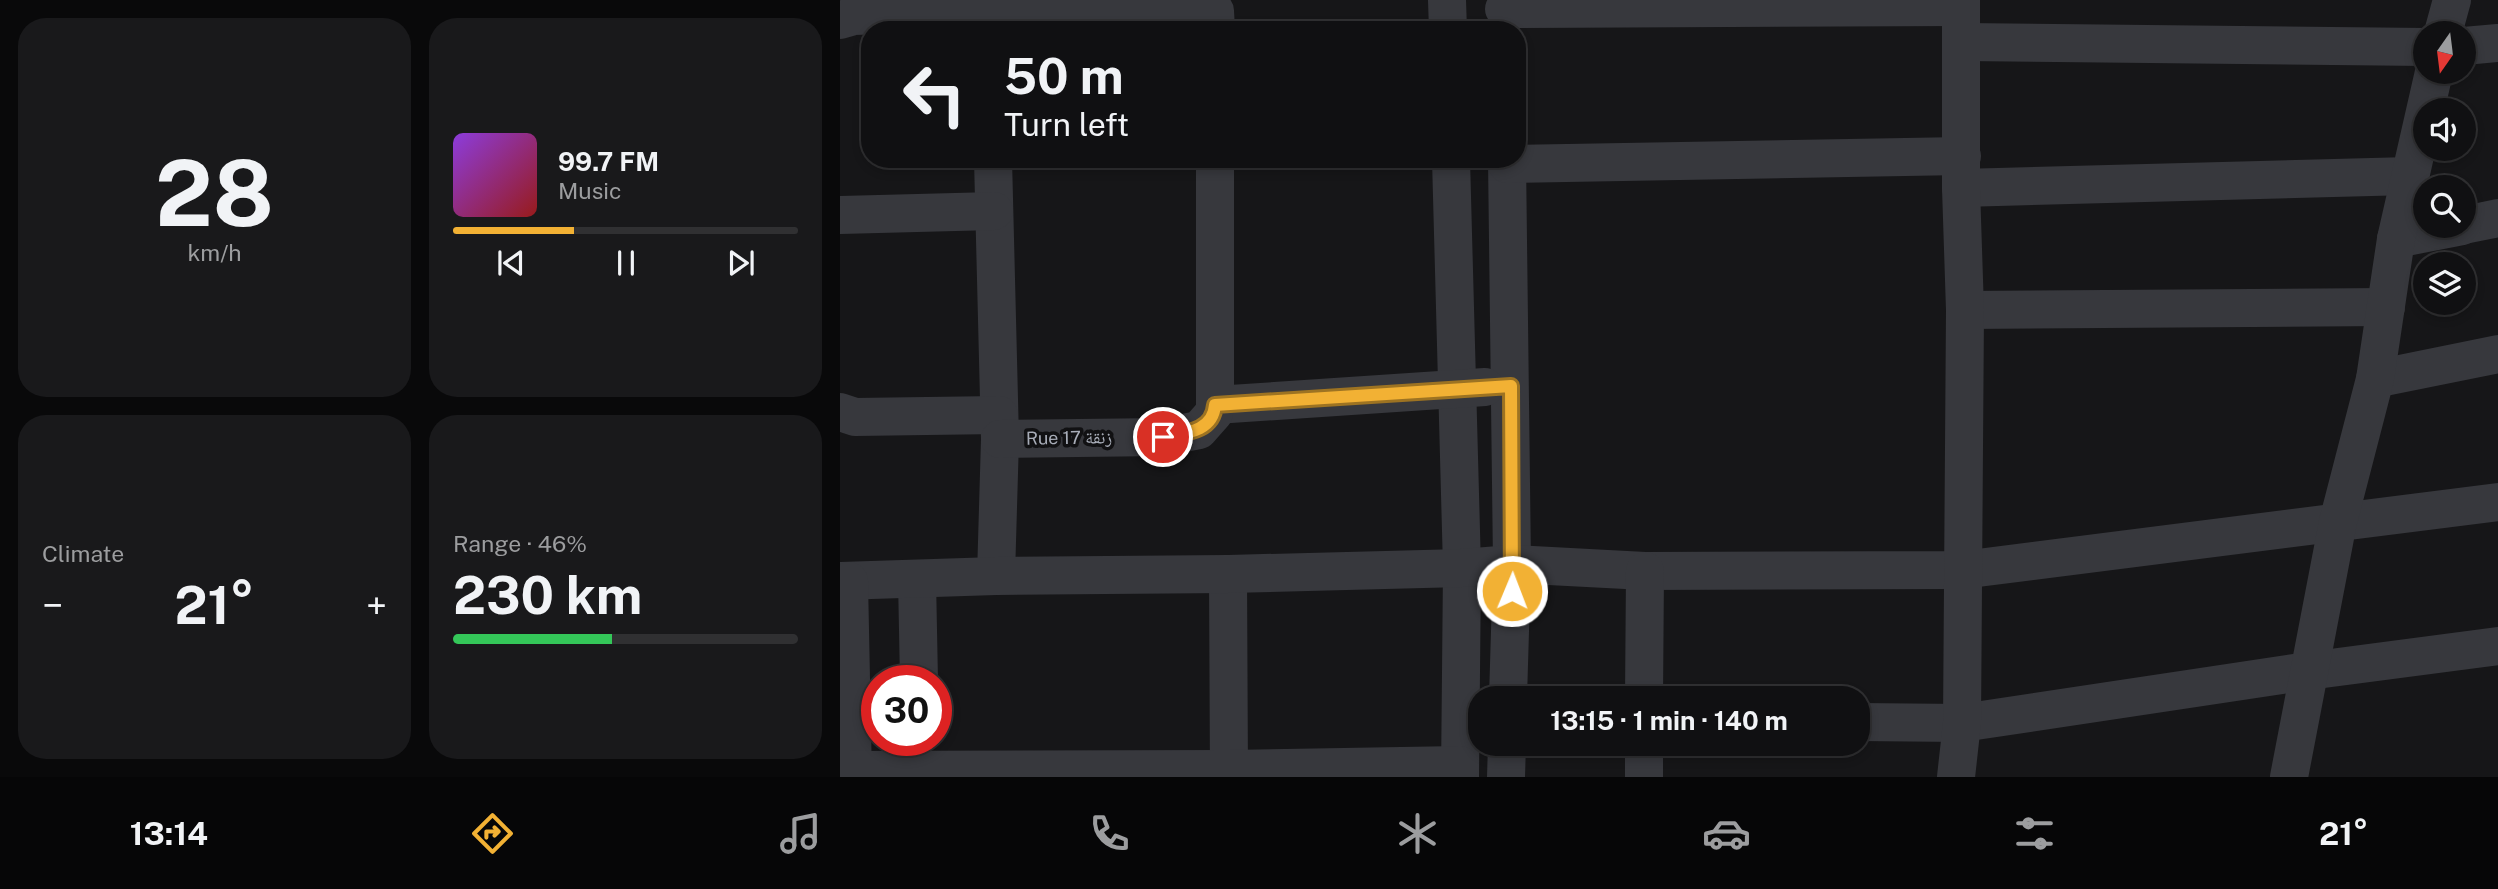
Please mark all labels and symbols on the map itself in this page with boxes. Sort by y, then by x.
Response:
north arrow [2413,21,2476,84]
pin [1133,407,1193,467]
street label: Rue 17 زنقة [1026,426,1112,449]
position arrow [1475,554,1549,628]
speed limit sign: 30 [861,665,952,756]

